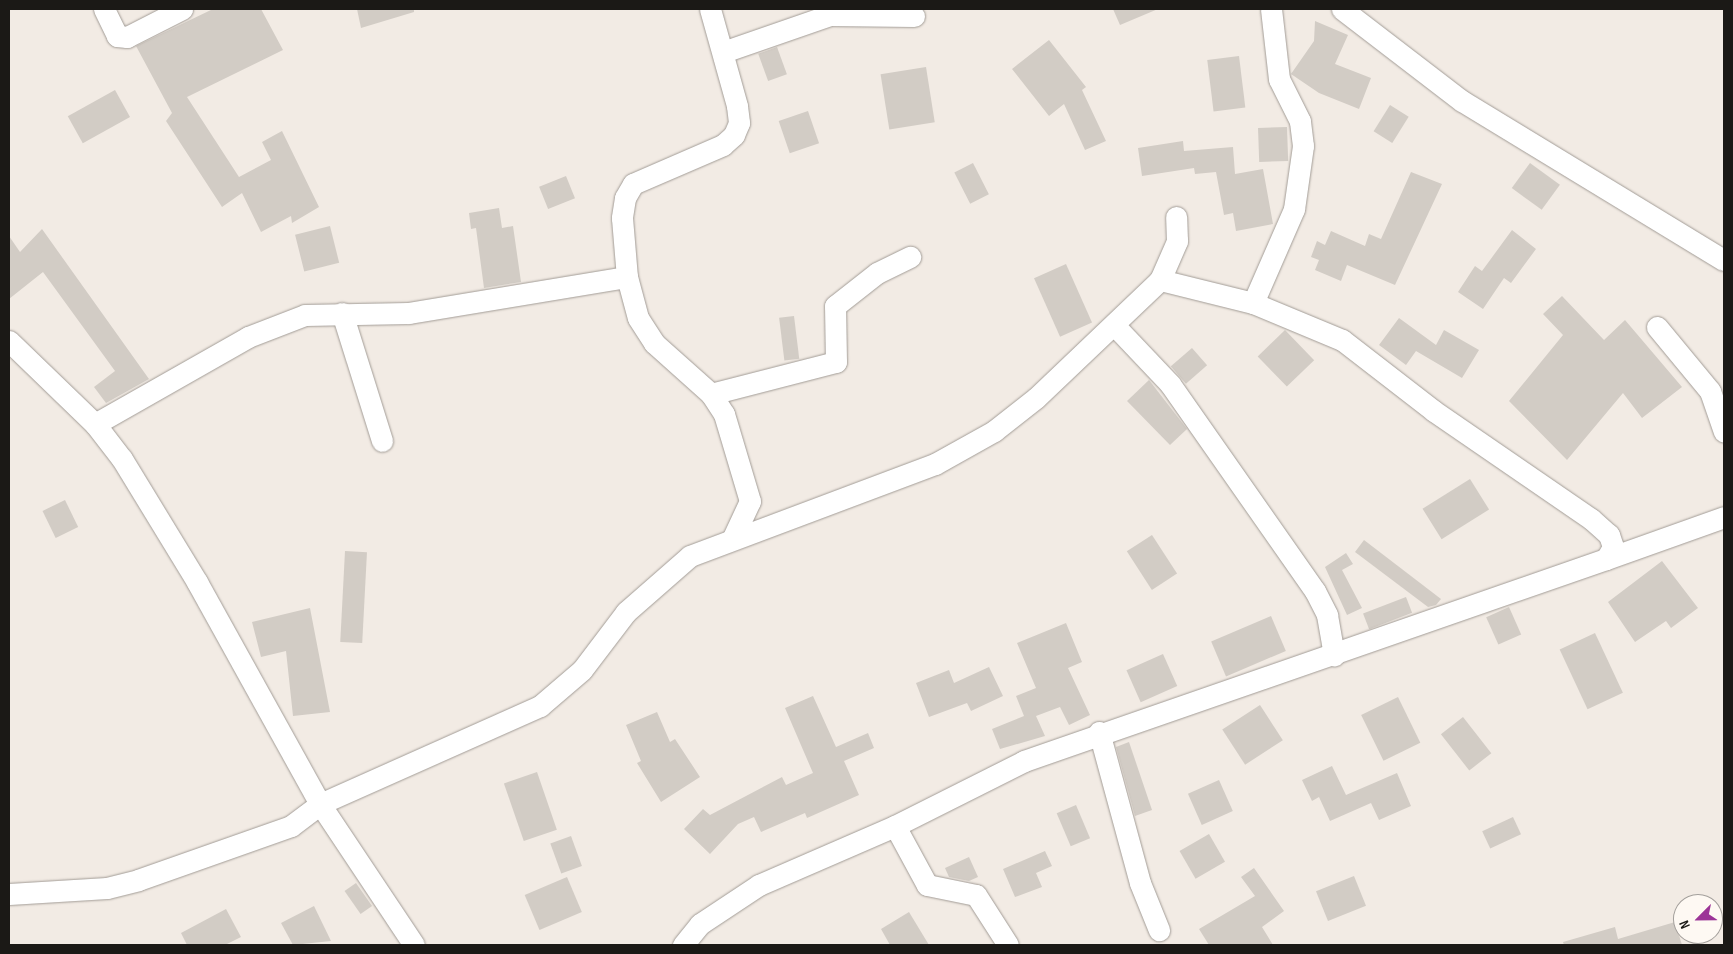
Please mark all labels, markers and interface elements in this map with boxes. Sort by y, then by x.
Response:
north arrow [1673,894,1723,944]
text: N [1675,918,1694,931]

